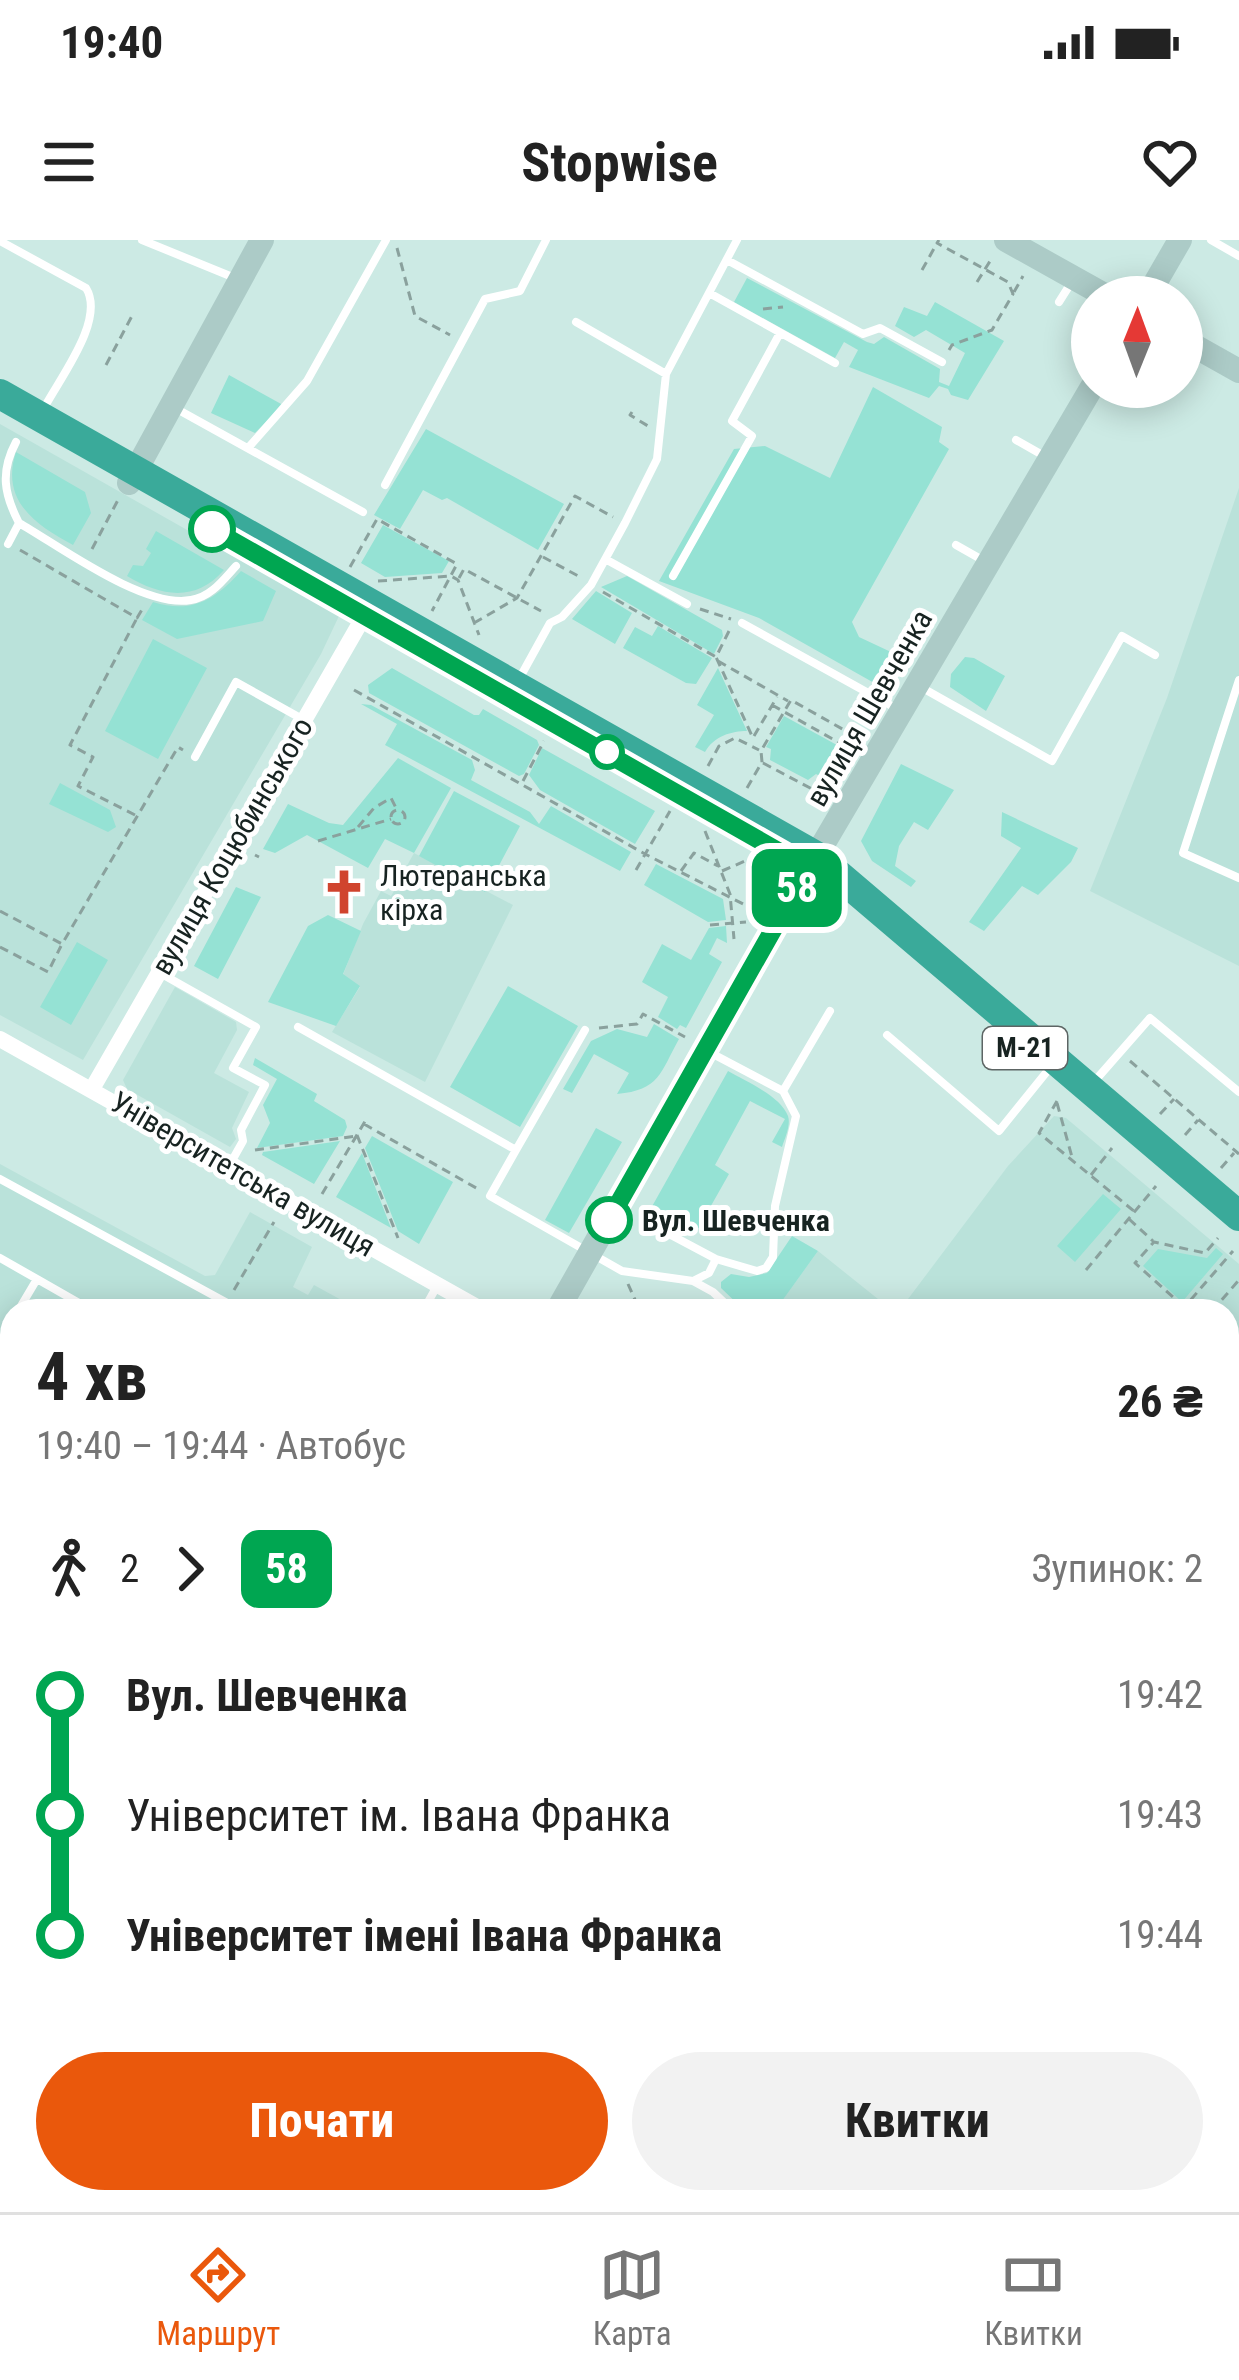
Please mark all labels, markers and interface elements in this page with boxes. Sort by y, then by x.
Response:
text: 19:40 [60,16,163,69]
icon: menu [36,129,102,195]
icon: heart [1137,129,1203,195]
text: Stopwise [521,131,718,194]
north arrow [1071,276,1203,408]
map controls [1071,276,1203,408]
unlabelled marker [190,507,234,551]
street label: вулиця Шевченка [799,604,939,812]
street label: вулиця Коцюбинського [144,711,320,981]
unlabelled marker [591,736,623,768]
line badge: 58 [743,849,851,927]
place label: Лютеранська кірха [380,858,547,927]
text: 58 [776,863,818,912]
church icon: Лютеранська кірха [319,867,369,917]
road number: М-21 [983,1027,1067,1069]
street label: Університетська вулиця [105,1084,381,1264]
marker: Вул. Шевченка [587,1198,631,1242]
place label: Вул. Шевченка [642,1203,830,1238]
text: 4 хв [36,1339,147,1416]
text: 26 ₴ [1117,1375,1203,1428]
text: 19:40 – 19:44 · Автобус [36,1423,406,1469]
icon: walk [36,1536,102,1602]
icon: forward [157,1536,223,1602]
text: 58 [265,1544,308,1593]
text: 2 [120,1546,139,1592]
text: Зупинок: 2 [1031,1546,1203,1592]
text: Вул. Шевченка [126,1669,408,1722]
text: 19:42 [1117,1672,1203,1718]
text: Університет ім. Івана Франка [126,1789,671,1842]
text: 19:43 [1117,1792,1203,1838]
text: Університет імені Івана Франка [126,1909,722,1962]
text: 19:44 [1117,1912,1203,1958]
button: Почати [36,2052,608,2190]
button: Квитки [632,2052,1203,2190]
tab: Маршрут [156,2242,280,2353]
tab: Карта [593,2242,672,2353]
tab: Квитки [984,2242,1083,2353]

